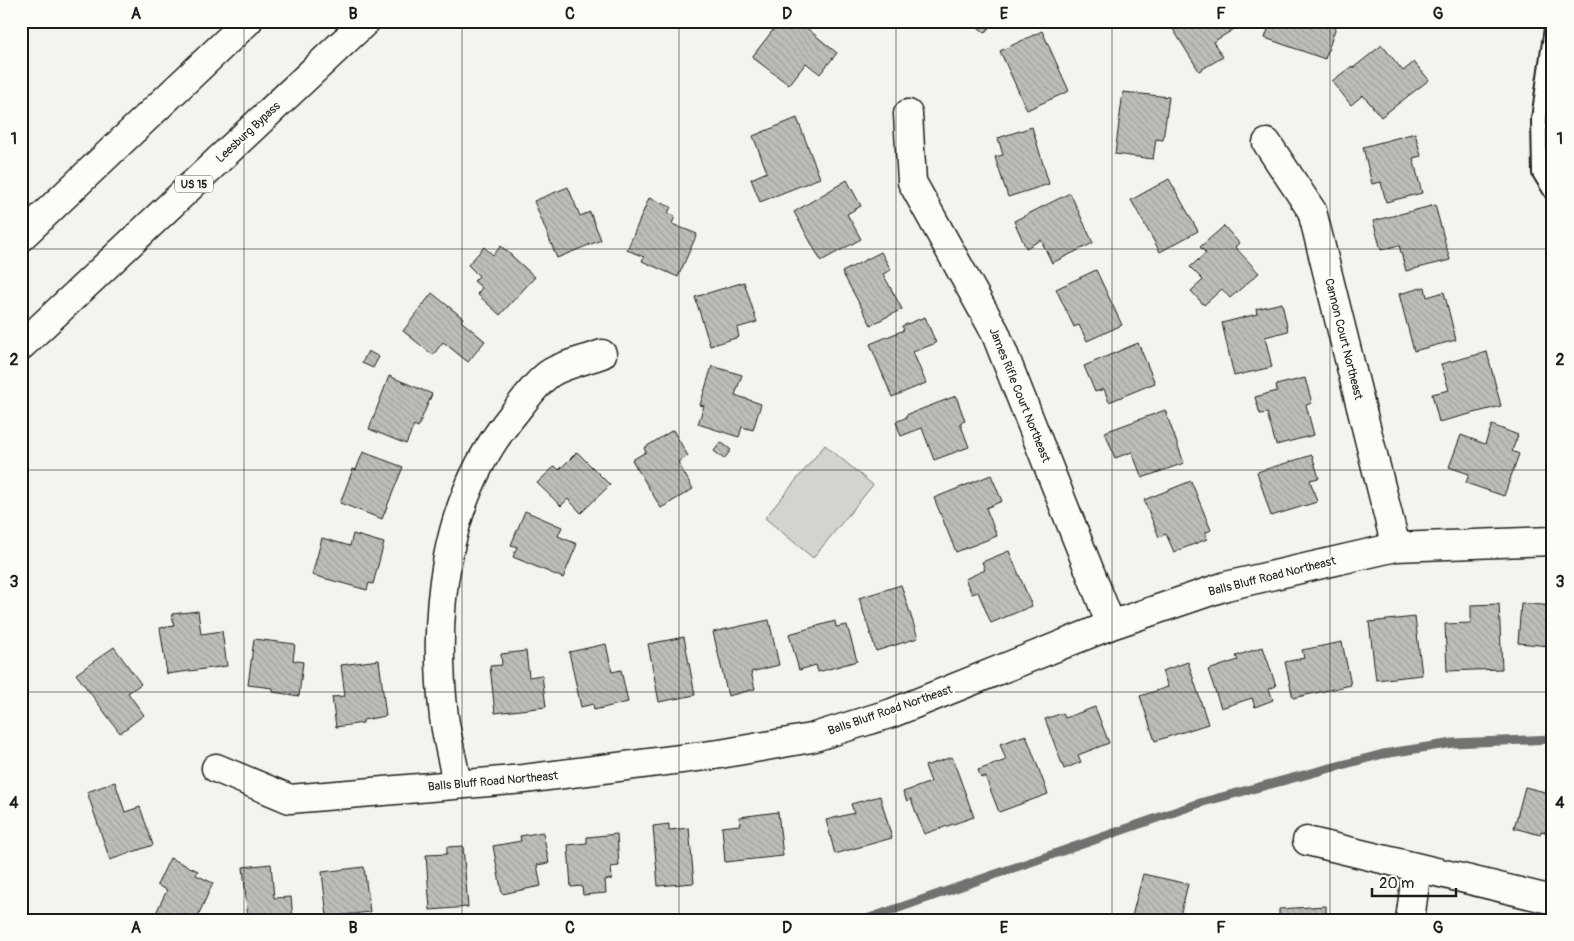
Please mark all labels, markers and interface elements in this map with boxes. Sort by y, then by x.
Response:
text: A [131,4,142,24]
text: B [348,4,358,24]
text: C [565,4,575,24]
text: D [782,4,792,24]
text: E [1000,4,1009,24]
text: F [1216,4,1226,24]
text: G [1433,4,1444,24]
street label: Leesburg Bypass [213,98,284,166]
text: 1 [11,129,17,149]
text: 1 [1557,129,1563,149]
road number: US 15 [175,175,213,192]
street label: Cannon Court Northeast [1321,277,1366,402]
street label: James Rifle Court Northeast [986,326,1053,465]
text: 2 [10,350,19,370]
text: 2 [1556,350,1565,370]
street label: Balls Bluff Road Northeast [1207,553,1337,600]
text: 3 [10,572,19,592]
text: 3 [1556,572,1565,592]
street label: Balls Bluff Road Northeast [826,682,955,739]
street label: Balls Bluff Road Northeast [427,768,559,795]
text: 4 [9,793,19,813]
text: 4 [1555,793,1565,813]
scale bar [1372,866,1455,898]
text: 20 m [1379,874,1414,893]
text: A [131,918,142,938]
text: B [348,918,358,938]
text: C [565,918,575,938]
text: D [782,918,792,938]
text: E [1000,918,1009,938]
text: F [1216,918,1226,938]
text: G [1433,918,1444,938]

